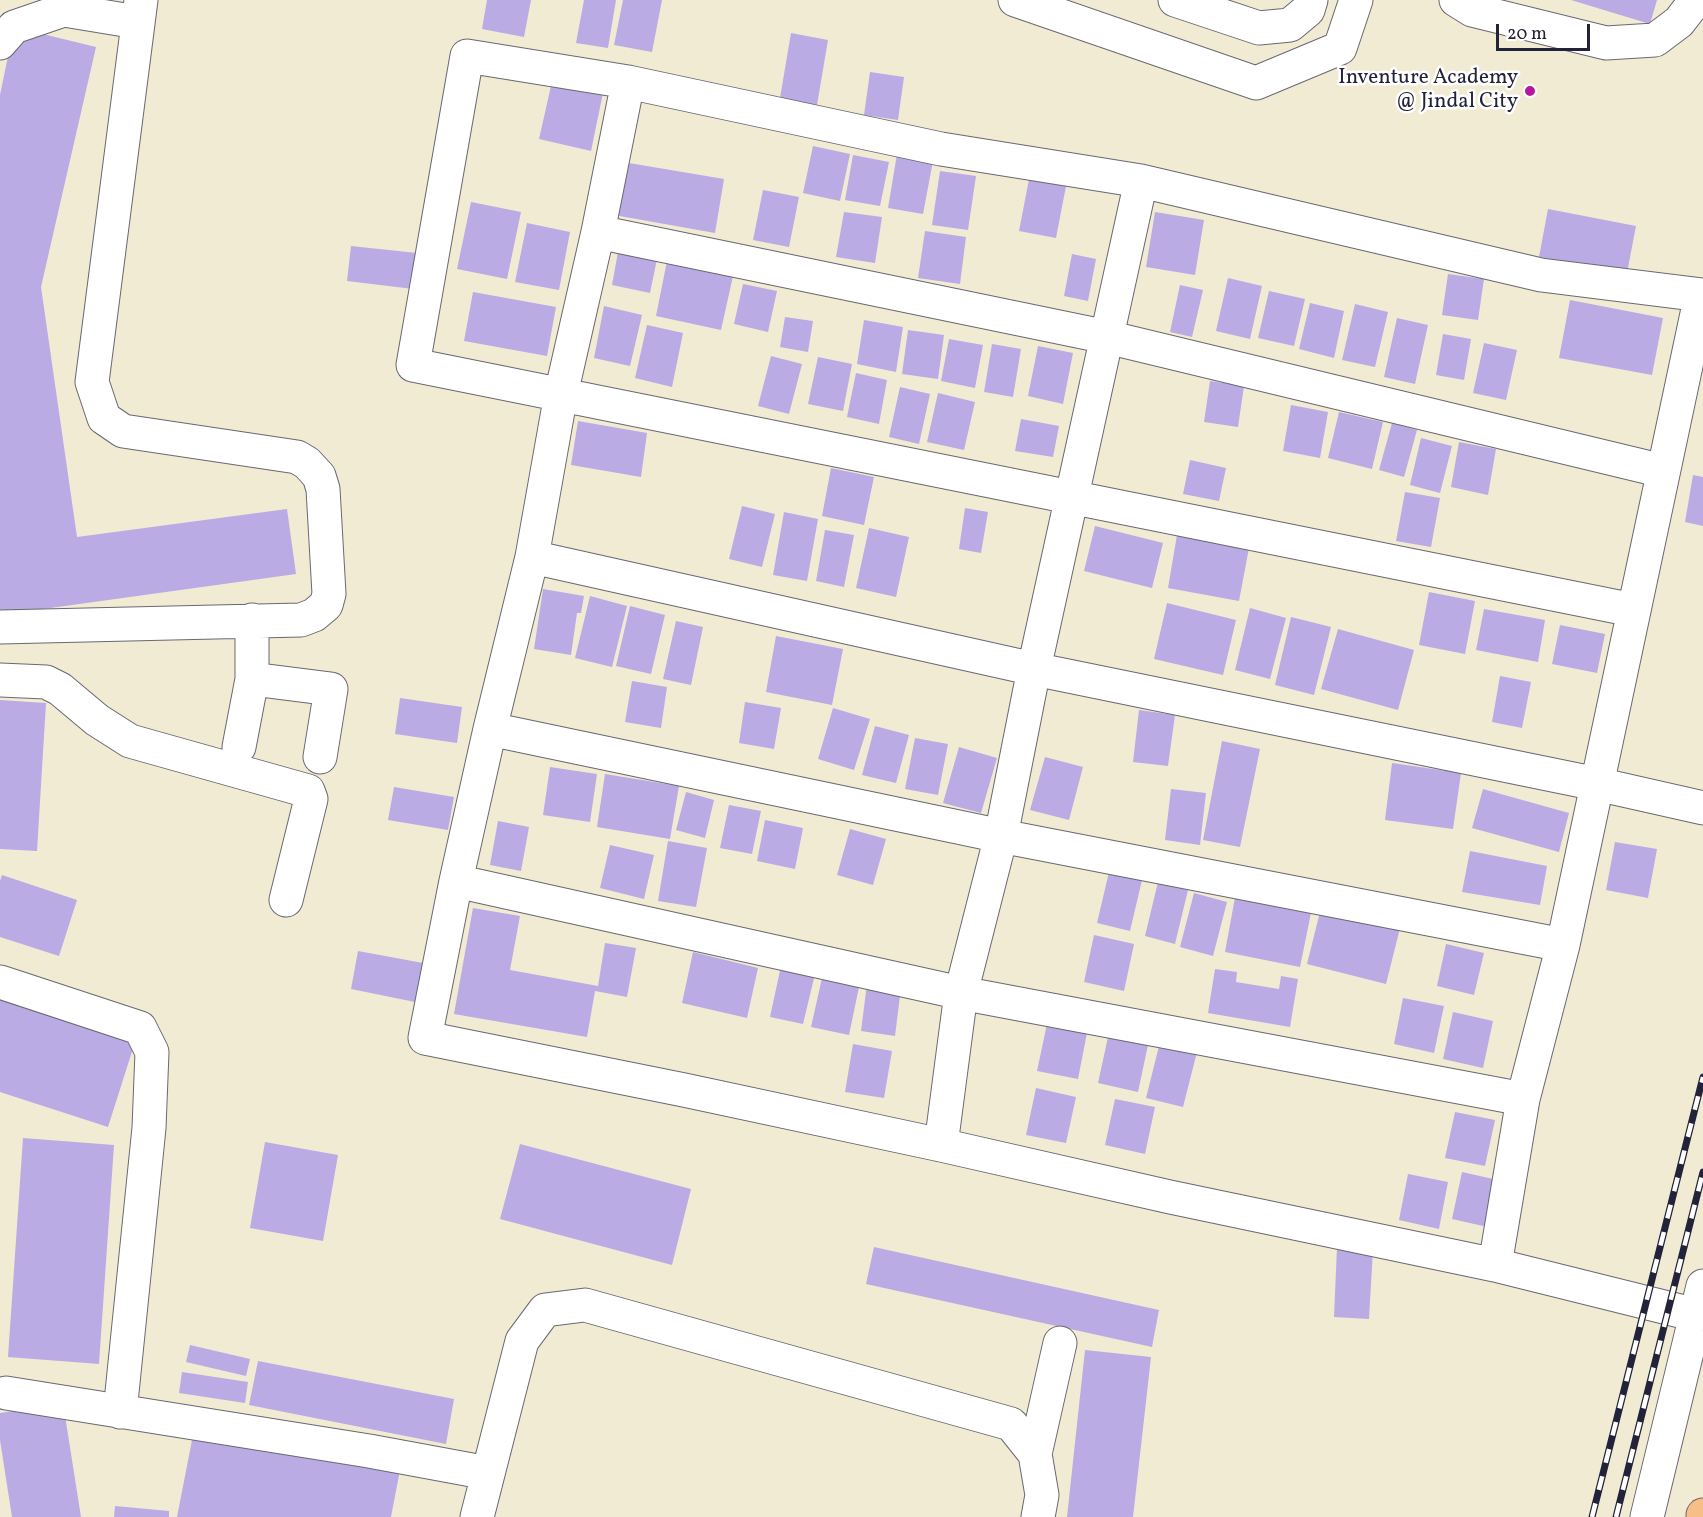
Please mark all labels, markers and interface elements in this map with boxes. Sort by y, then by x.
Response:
scale bar [1499,12,1594,50]
text: 20 m [1507,22,1547,47]
place label: Inventure Academy @ Jindal City [1338,66,1518,116]
marker: Inventure Academy @ Jindal City [1523,84,1537,98]

